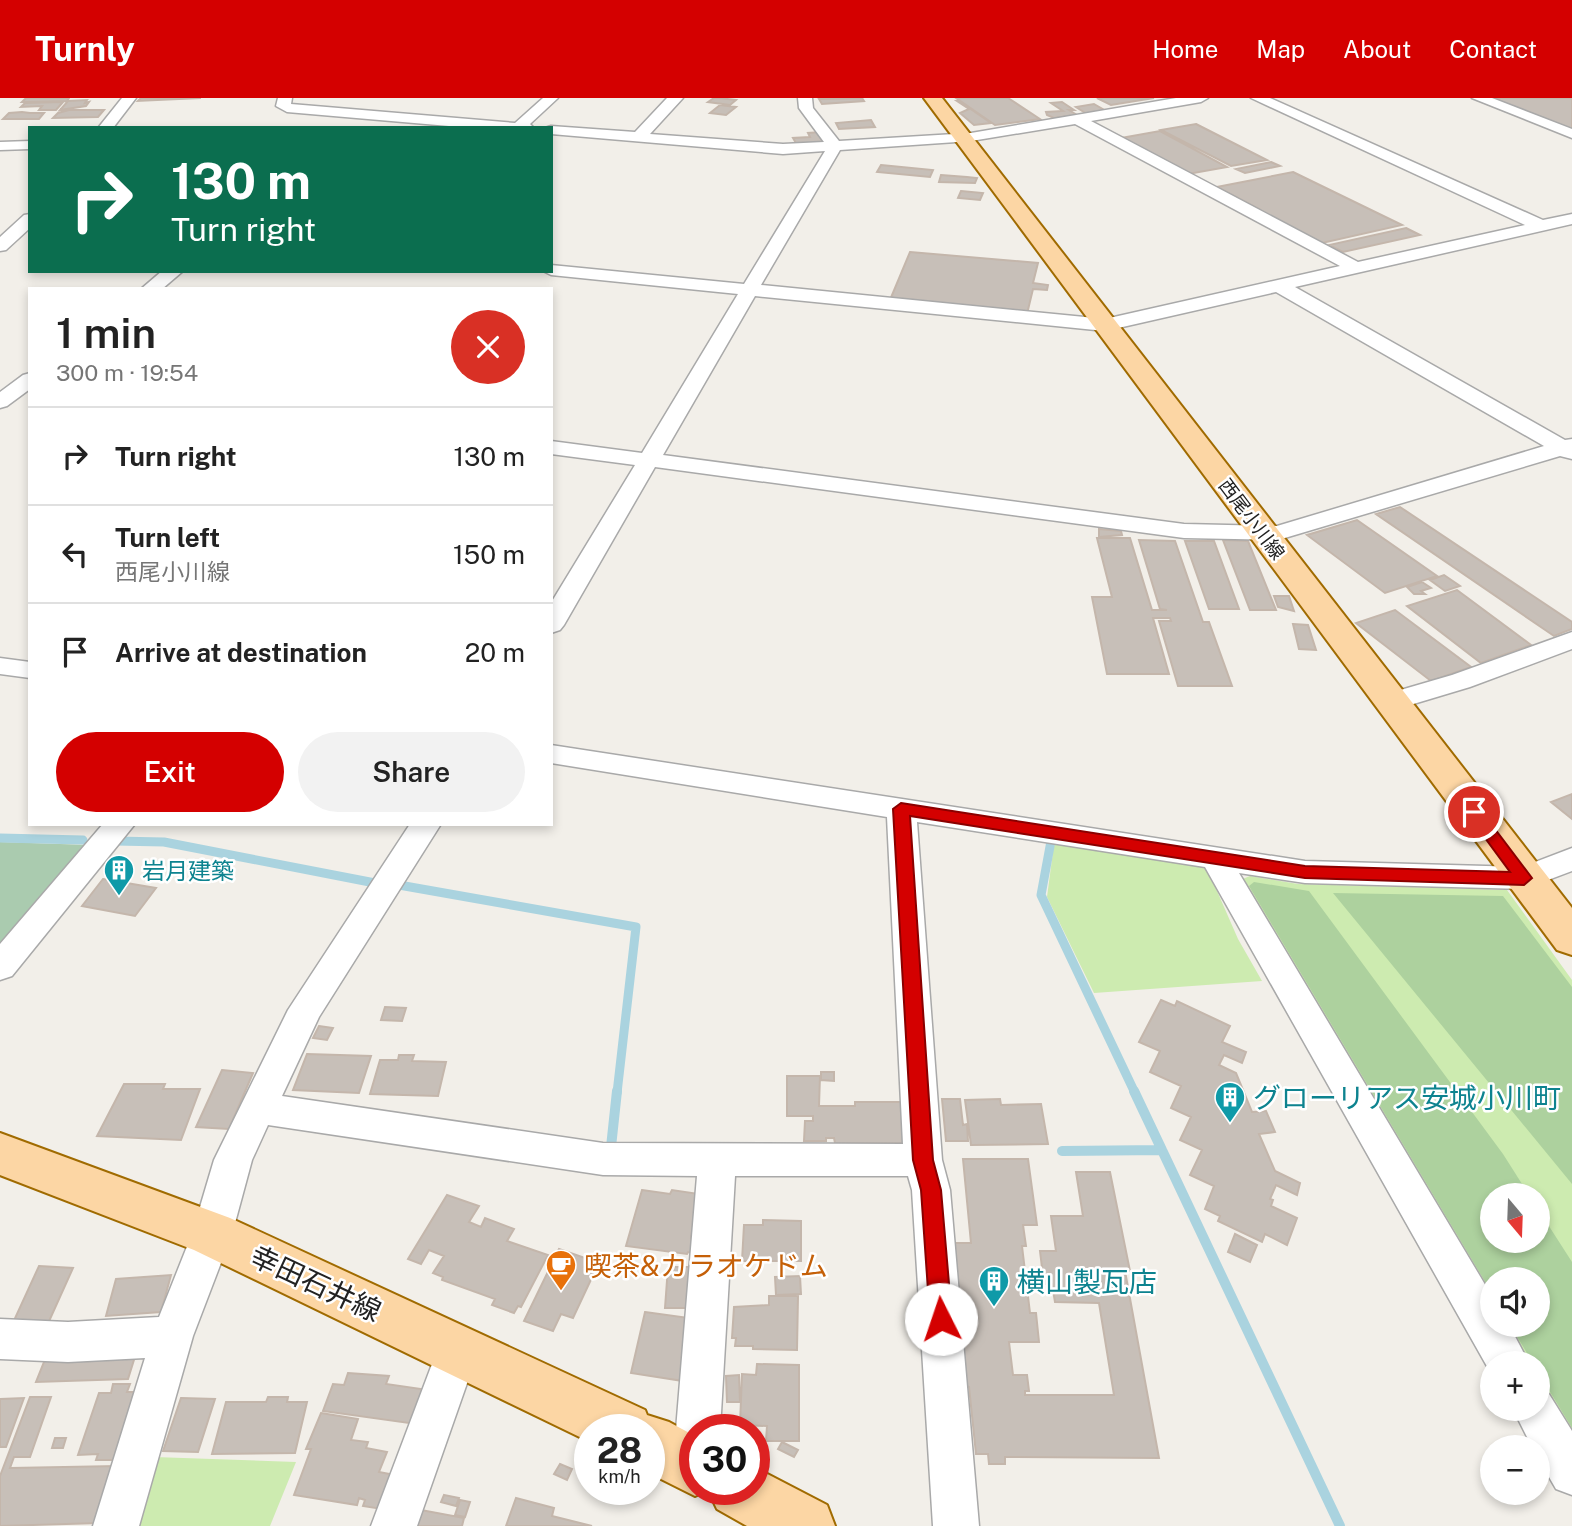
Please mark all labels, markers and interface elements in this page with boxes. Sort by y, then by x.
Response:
text: Turnly [35,30,135,68]
text: Home [1152,35,1218,63]
text: Map [1256,35,1305,63]
text: About [1343,35,1411,63]
text: Contact [1449,35,1537,63]
text: 130 m [171,152,311,210]
icon: right [56,154,147,245]
text: Turn right [171,211,316,248]
text: 1 min [56,308,156,357]
button: close [451,310,525,384]
text: 300 m · 19:54 [56,359,198,386]
icon: right [56,437,94,475]
text: Turn right [115,441,237,472]
text: 130 m [453,441,525,472]
street label: 西尾小川線 [1215,474,1289,564]
text: Turn left [115,522,220,553]
icon: left [56,535,94,573]
text: 150 m [453,539,525,570]
text: 西尾小川線 [115,558,230,585]
icon: arrive [56,633,94,671]
text: Arrive at destination [115,637,367,668]
text: 20 m [465,637,525,668]
button: Exit [56,732,284,812]
button: Share [298,732,525,812]
pin [1444,782,1504,842]
icon: arrive [1455,793,1493,831]
building icon: 岩月建築 [102,853,136,897]
place label: 岩月建築 [142,857,234,884]
building icon: グローリアス安城小川町 [1213,1080,1247,1124]
place label: グローリアス安城小川町 [1253,1081,1561,1114]
north arrow [1480,1183,1550,1253]
map controls [1480,1183,1550,1505]
street label: 幸田石井線 [246,1238,386,1328]
cafe icon: 喫茶&カラオケドム [544,1248,578,1292]
place label: 喫茶&カラオケドム [584,1249,828,1282]
building icon: 横山製瓦店 [977,1264,1011,1308]
place label: 横山製瓦店 [1017,1265,1157,1298]
button: sound [1480,1267,1550,1337]
position arrow [904,1282,978,1356]
button: + [1480,1351,1550,1421]
speed limit sign: 30 [679,1414,770,1505]
text: 28 [597,1430,642,1471]
button: − [1480,1435,1550,1505]
text: km/h [598,1466,641,1487]

